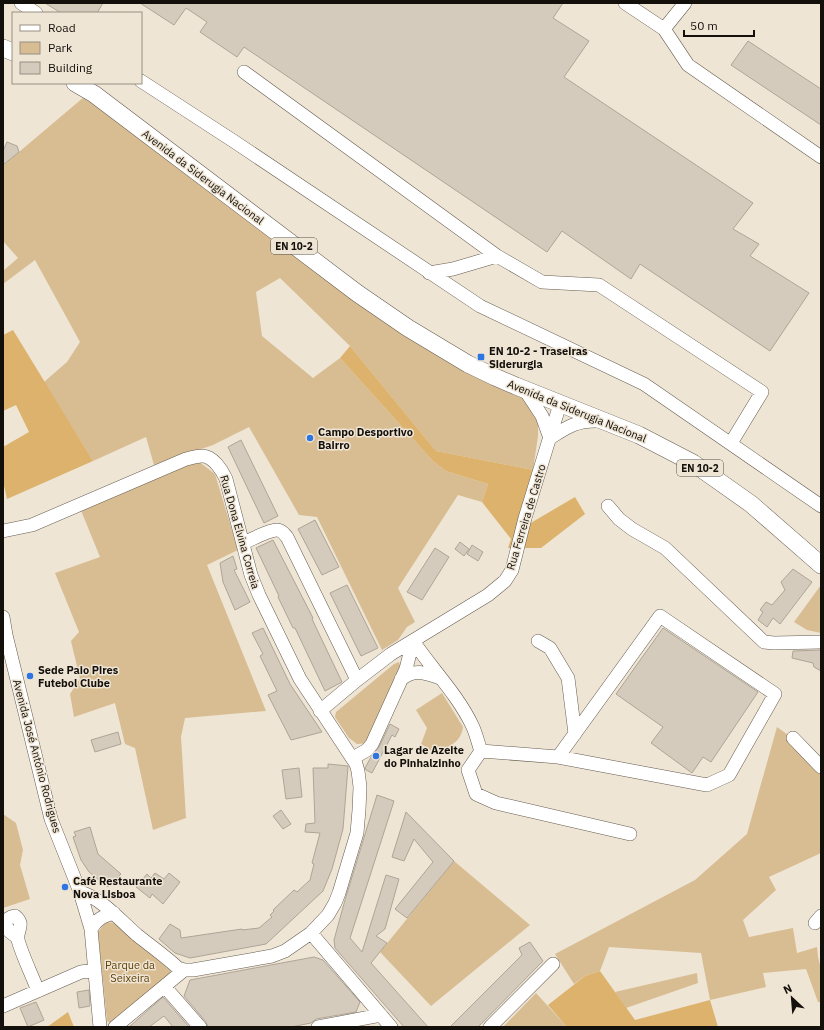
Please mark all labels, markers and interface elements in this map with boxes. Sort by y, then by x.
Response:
legend [12,12,142,84]
scale bar [684,12,754,38]
text: 50 m [690,18,718,33]
text: Road [48,20,76,35]
text: Park [48,40,73,55]
text: Building [48,60,93,75]
street label: Avenida da Siderugia Nacional [139,127,267,227]
road number: EN 10-2 [271,238,317,254]
place label: EN 10-2 - Traseiras Siderurgia [489,344,588,371]
marker: EN 10-2 - Traseiras Siderurgia [476,352,486,362]
street label: Avenida da Siderugia Nacional [505,377,649,445]
place label: Campo Desportivo Bairro [318,425,413,452]
marker: Campo Desportivo Bairro [305,433,315,443]
road number: EN 10-2 [677,460,723,476]
street label: Rua Ferreira de Castro [503,462,549,572]
street label: Rua Dona Elvina Correia [217,473,263,591]
place label: Sede Paio Pires Futebol Clube [38,663,119,690]
marker: Sede Paio Pires Futebol Clube [25,671,35,681]
street label: Avenida José António Rodrigues [10,678,64,834]
place label: Lagar de Azeite do Pinhalzinho [384,743,464,770]
marker: Lagar de Azeite do Pinhalzinho [371,751,381,761]
place label: Café Restaurante Nova Lisboa [73,874,163,901]
marker: Café Restaurante Nova Lisboa [60,882,70,892]
park label: Parque da Seixeira [105,958,155,985]
north arrow [772,978,812,1018]
text: N [781,981,794,997]

